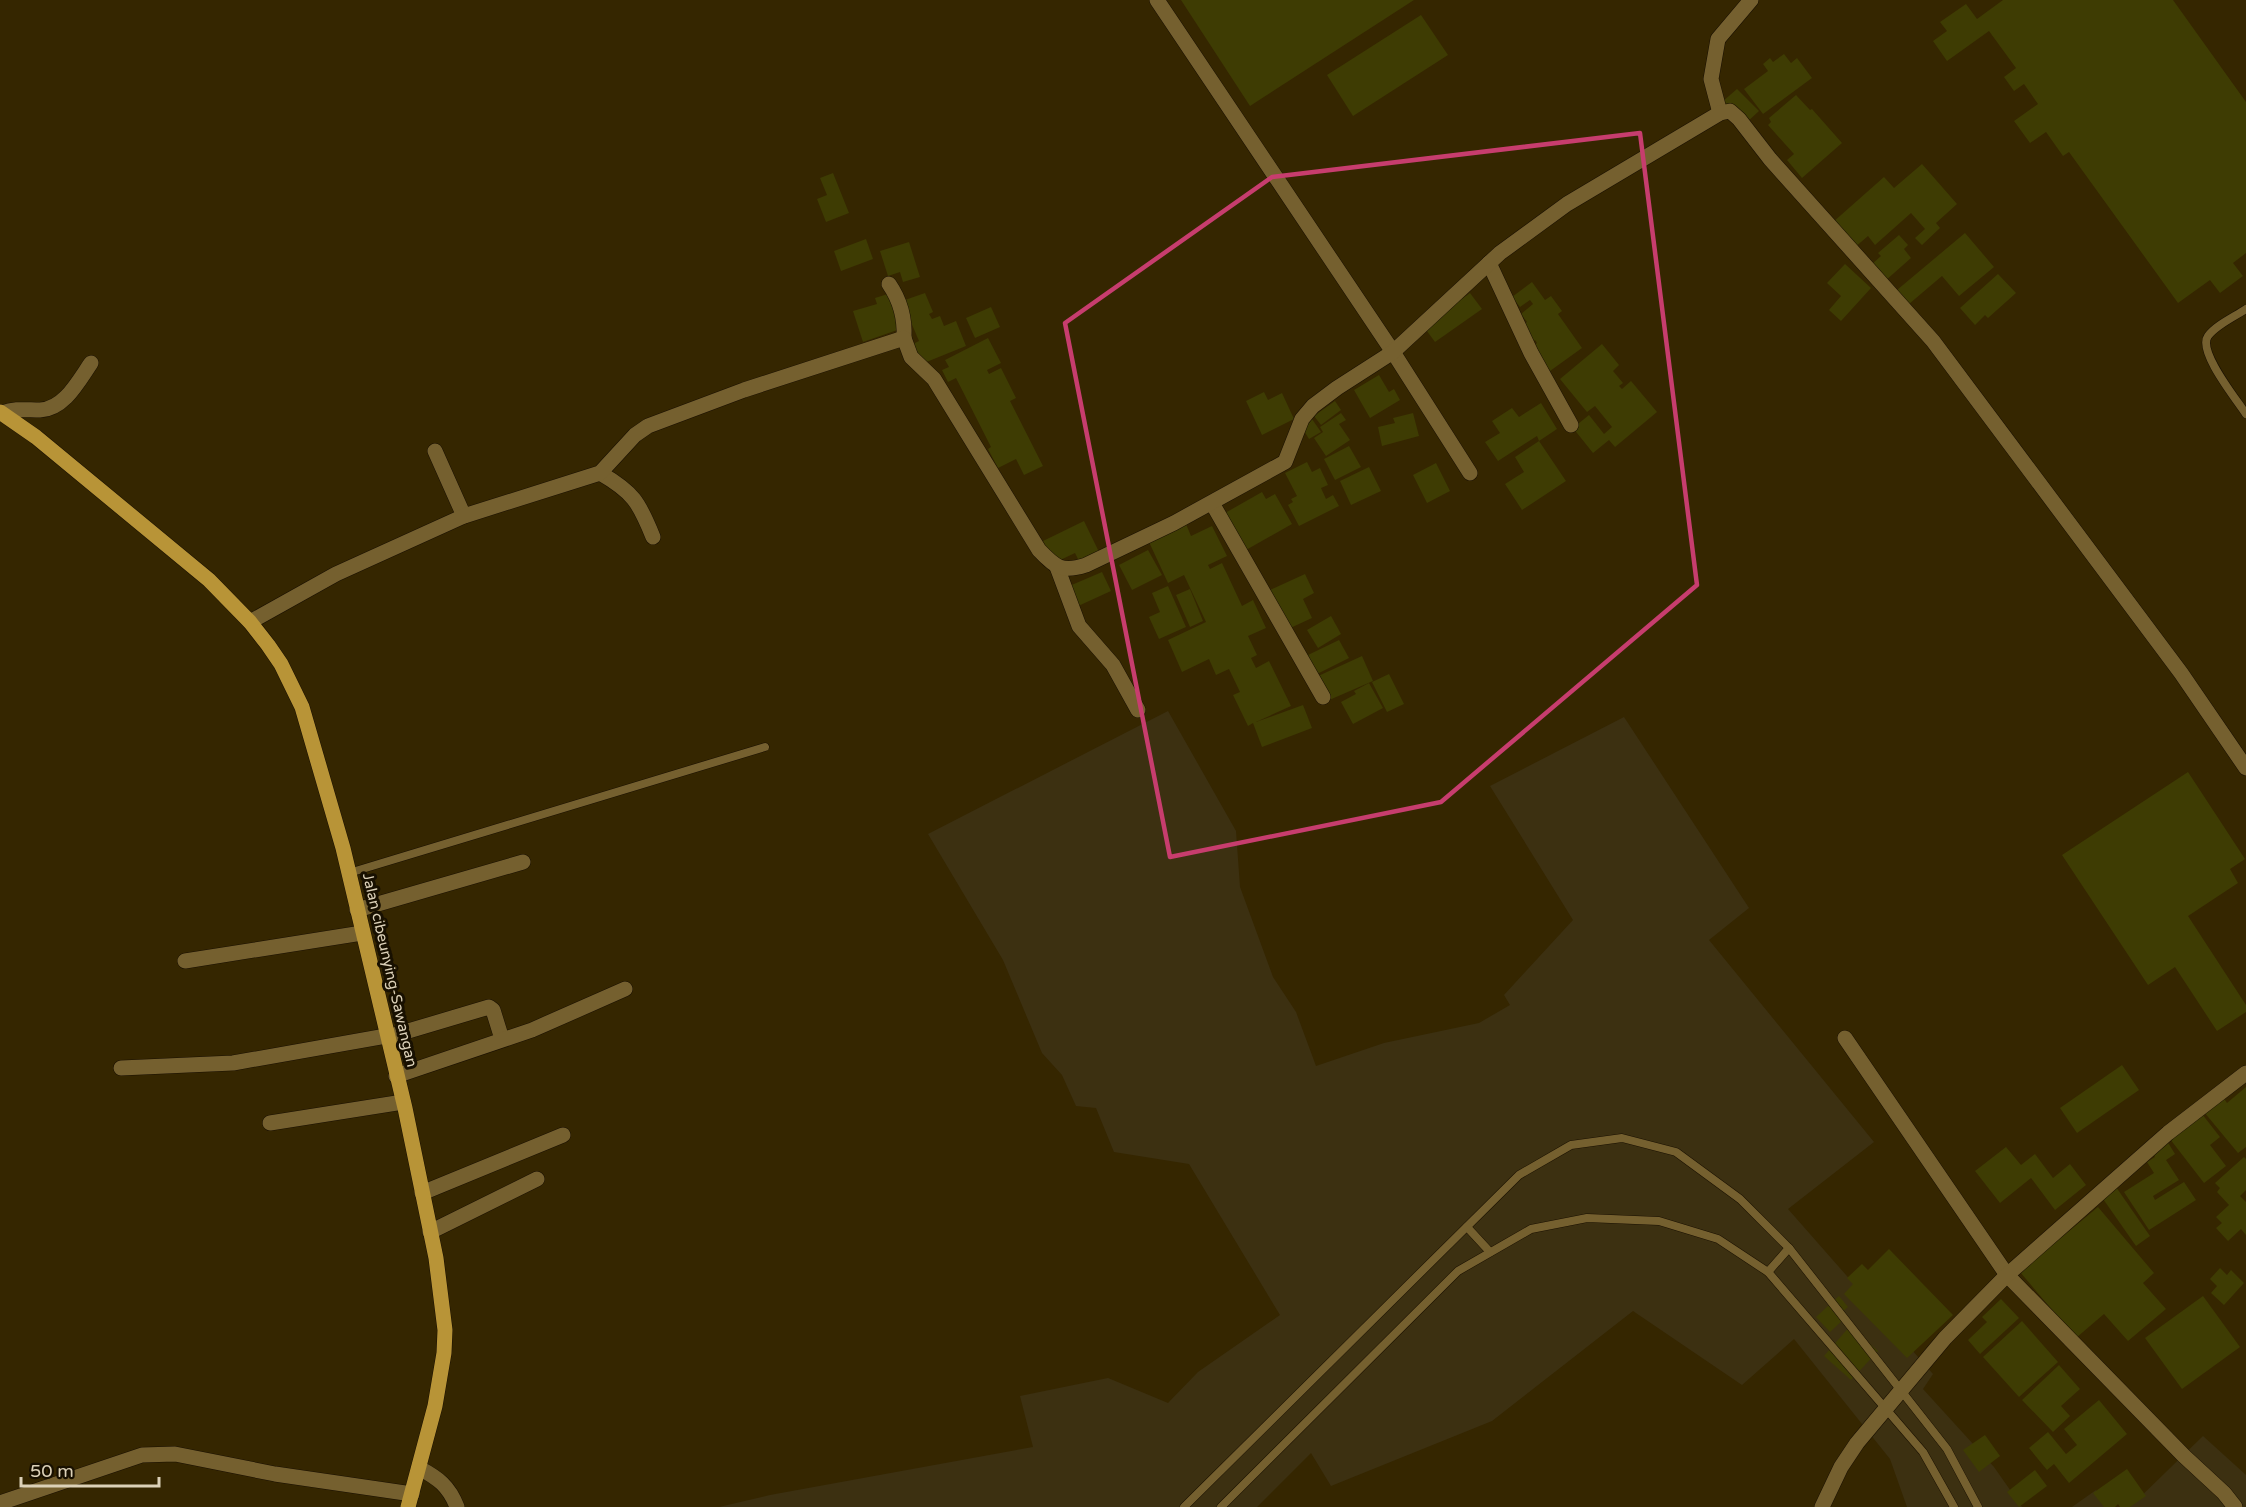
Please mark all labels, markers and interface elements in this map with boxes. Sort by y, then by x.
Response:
street label: Jalan cibeunying-Sawangan [359,871,421,1069]
scale bar [21,1450,159,1488]
text: 50 m [30,1460,74,1482]

